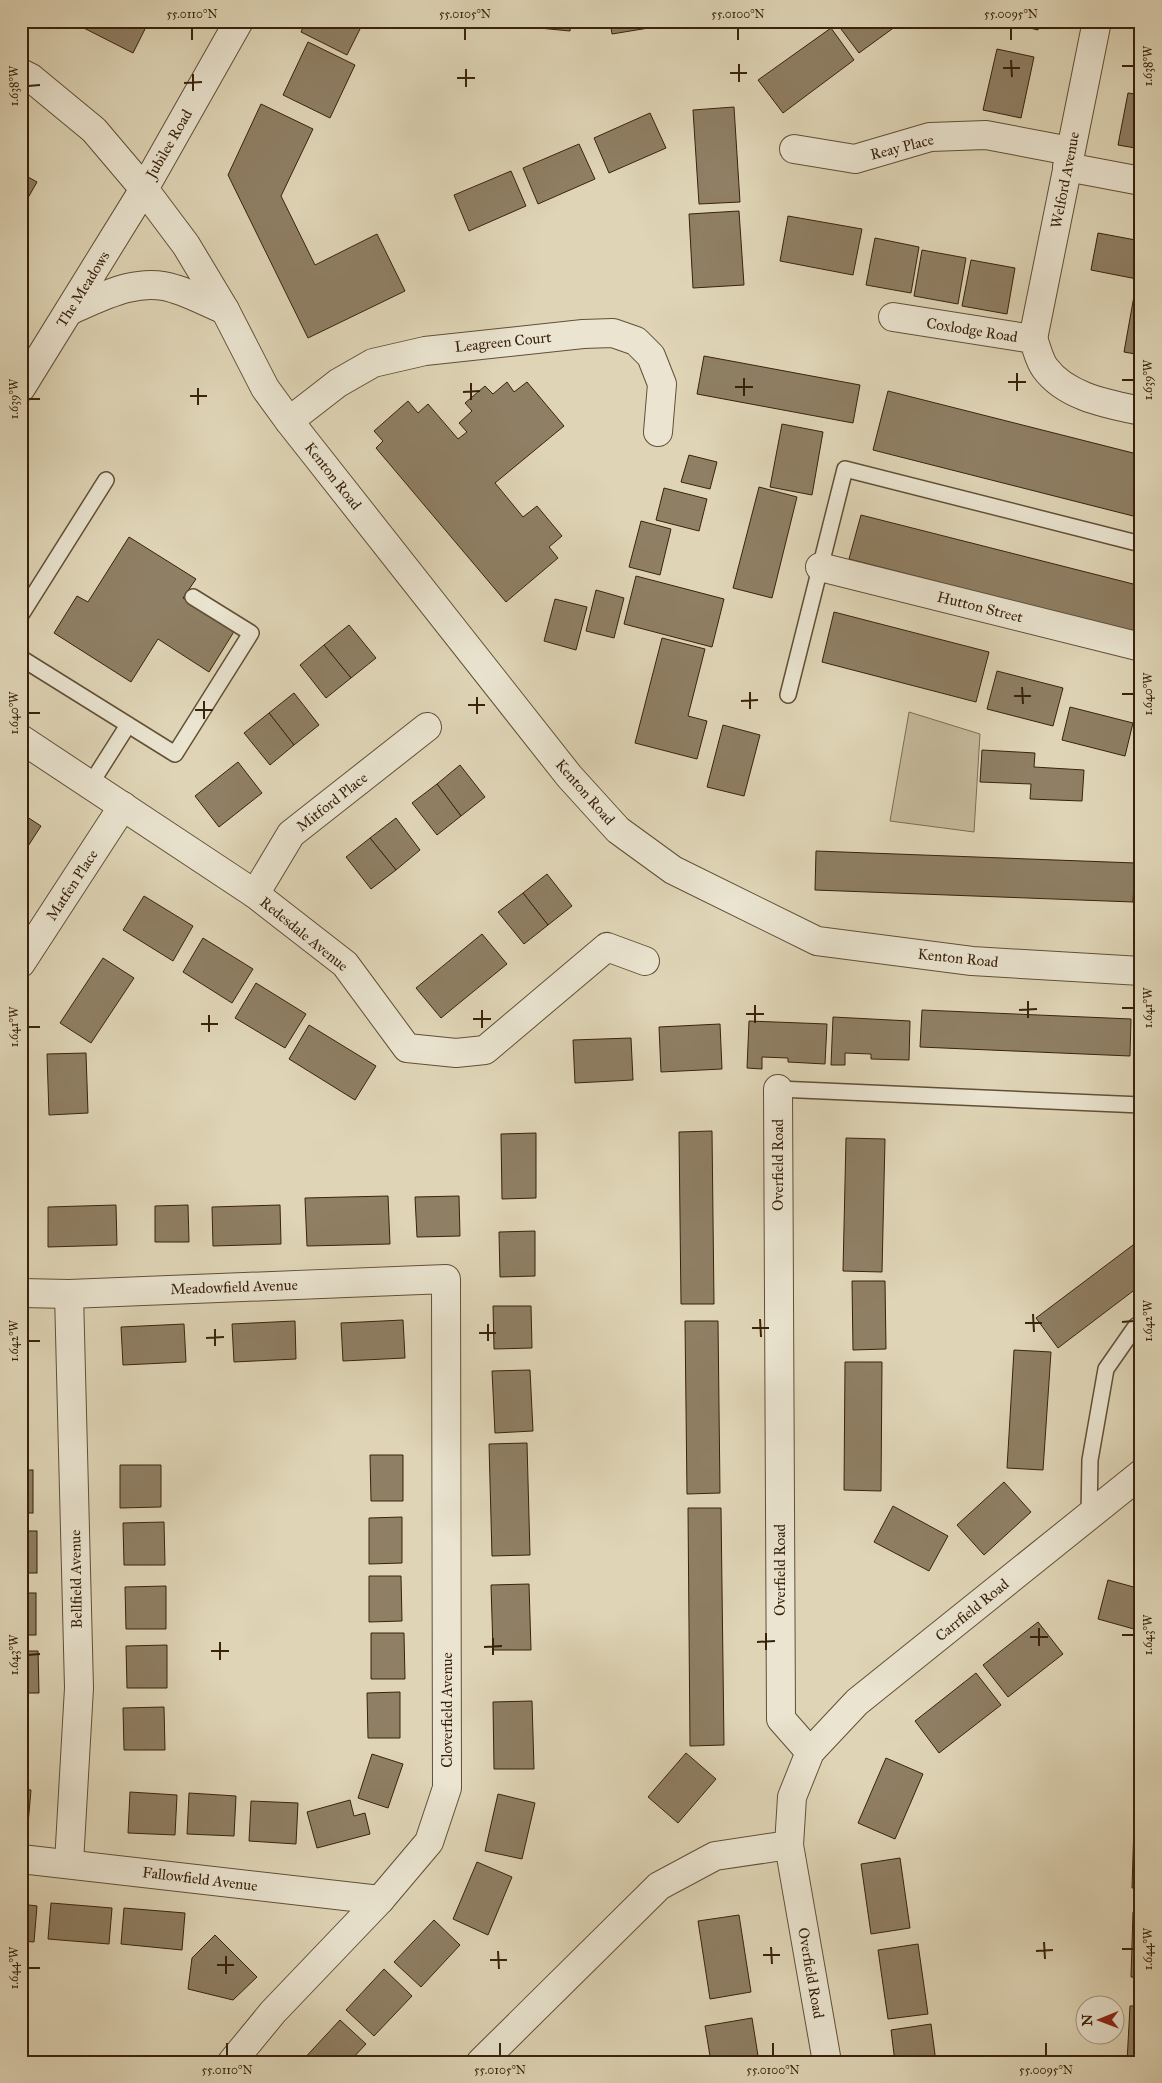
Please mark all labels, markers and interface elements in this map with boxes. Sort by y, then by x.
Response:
text: 55.0110°N [166,7,218,21]
text: 55.0105°N [439,7,491,21]
text: 55.0100°N [711,7,765,21]
text: 55.0095°N [984,7,1038,21]
text: 1.638°W [1141,45,1155,86]
text: 1.638°W [7,65,21,106]
street label: Jubilee Road [141,106,197,184]
street label: Reay Place [868,130,936,164]
street label: Welford Avenue [1047,130,1083,230]
street label: The Meadows [52,248,114,330]
street label: Coxlodge Road [925,314,1019,346]
street label: Leagreen Court [454,328,553,356]
text: 1.639°W [1141,359,1155,400]
text: 1.639°W [7,378,21,419]
street label: Kenton Road [301,439,365,514]
street label: Hutton Street [935,588,1025,627]
text: 1.640°W [1141,672,1155,715]
text: 1.640°W [7,691,21,734]
street label: Kenton Road [552,756,619,829]
street label: Mitford Place [293,769,371,835]
street label: Matfen Place [42,846,102,924]
street label: Redesdale Avenue [256,893,352,975]
street label: Kenton Road [917,945,1000,971]
text: 1.641°W [1141,987,1155,1028]
text: 1.641°W [7,1006,21,1047]
street label: Overfield Road [769,1119,787,1211]
street label: Meadowfield Avenue [170,1276,298,1298]
text: 1.642°W [1141,1300,1155,1342]
text: 1.642°W [7,1320,21,1362]
street label: Overfield Road [771,1524,789,1616]
street label: Bellfield Avenue [66,1529,86,1629]
street label: Carrfield Road [932,1575,1013,1645]
text: 1.643°W [1141,1614,1155,1655]
text: 1.643°W [7,1634,21,1675]
street label: Cloverfield Avenue [438,1652,456,1768]
street label: Fallowfield Avenue [141,1863,259,1895]
street label: Overfield Road [794,1926,828,2020]
text: 1.644°W [1141,1927,1155,1970]
text: 1.644°W [7,1946,21,1989]
north arrow [1074,1996,1124,2046]
text: N [1079,2014,1096,2026]
text: 55.0110°N [201,2063,253,2077]
text: 55.0105°N [474,2063,526,2077]
text: 55.0100°N [746,2063,800,2077]
text: 55.0095°N [1019,2063,1073,2077]

